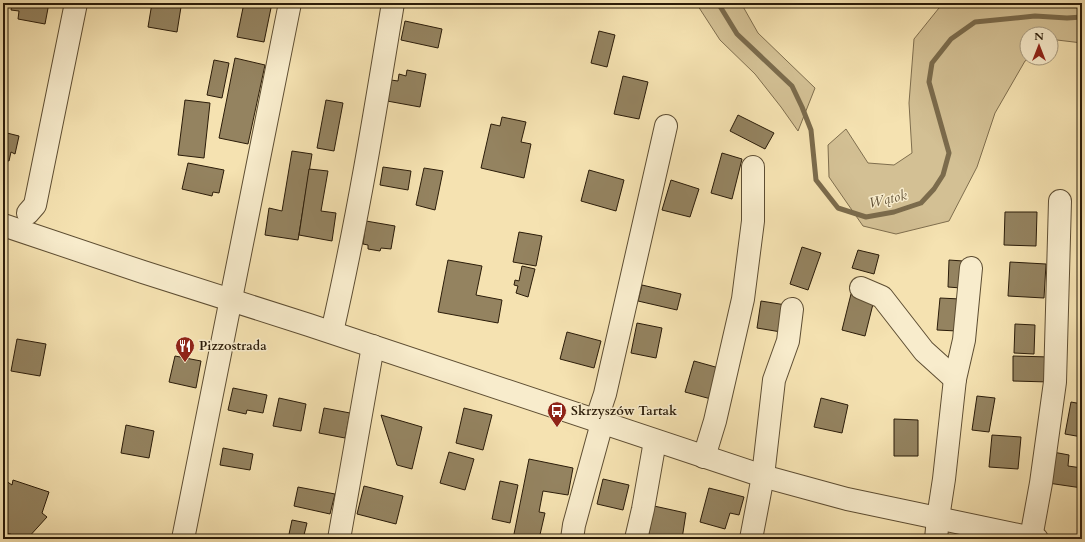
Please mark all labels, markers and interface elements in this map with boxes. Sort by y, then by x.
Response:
north arrow [1019,26,1059,66]
text: N [1034,29,1044,44]
water label: Wątok [867,185,909,213]
restaurant icon: Pizzostrada [174,335,196,363]
place label: Pizzostrada [199,337,267,355]
bus stop icon: Skrzyszów Tartak [546,400,568,428]
place label: Skrzyszów Tartak [571,402,678,420]

